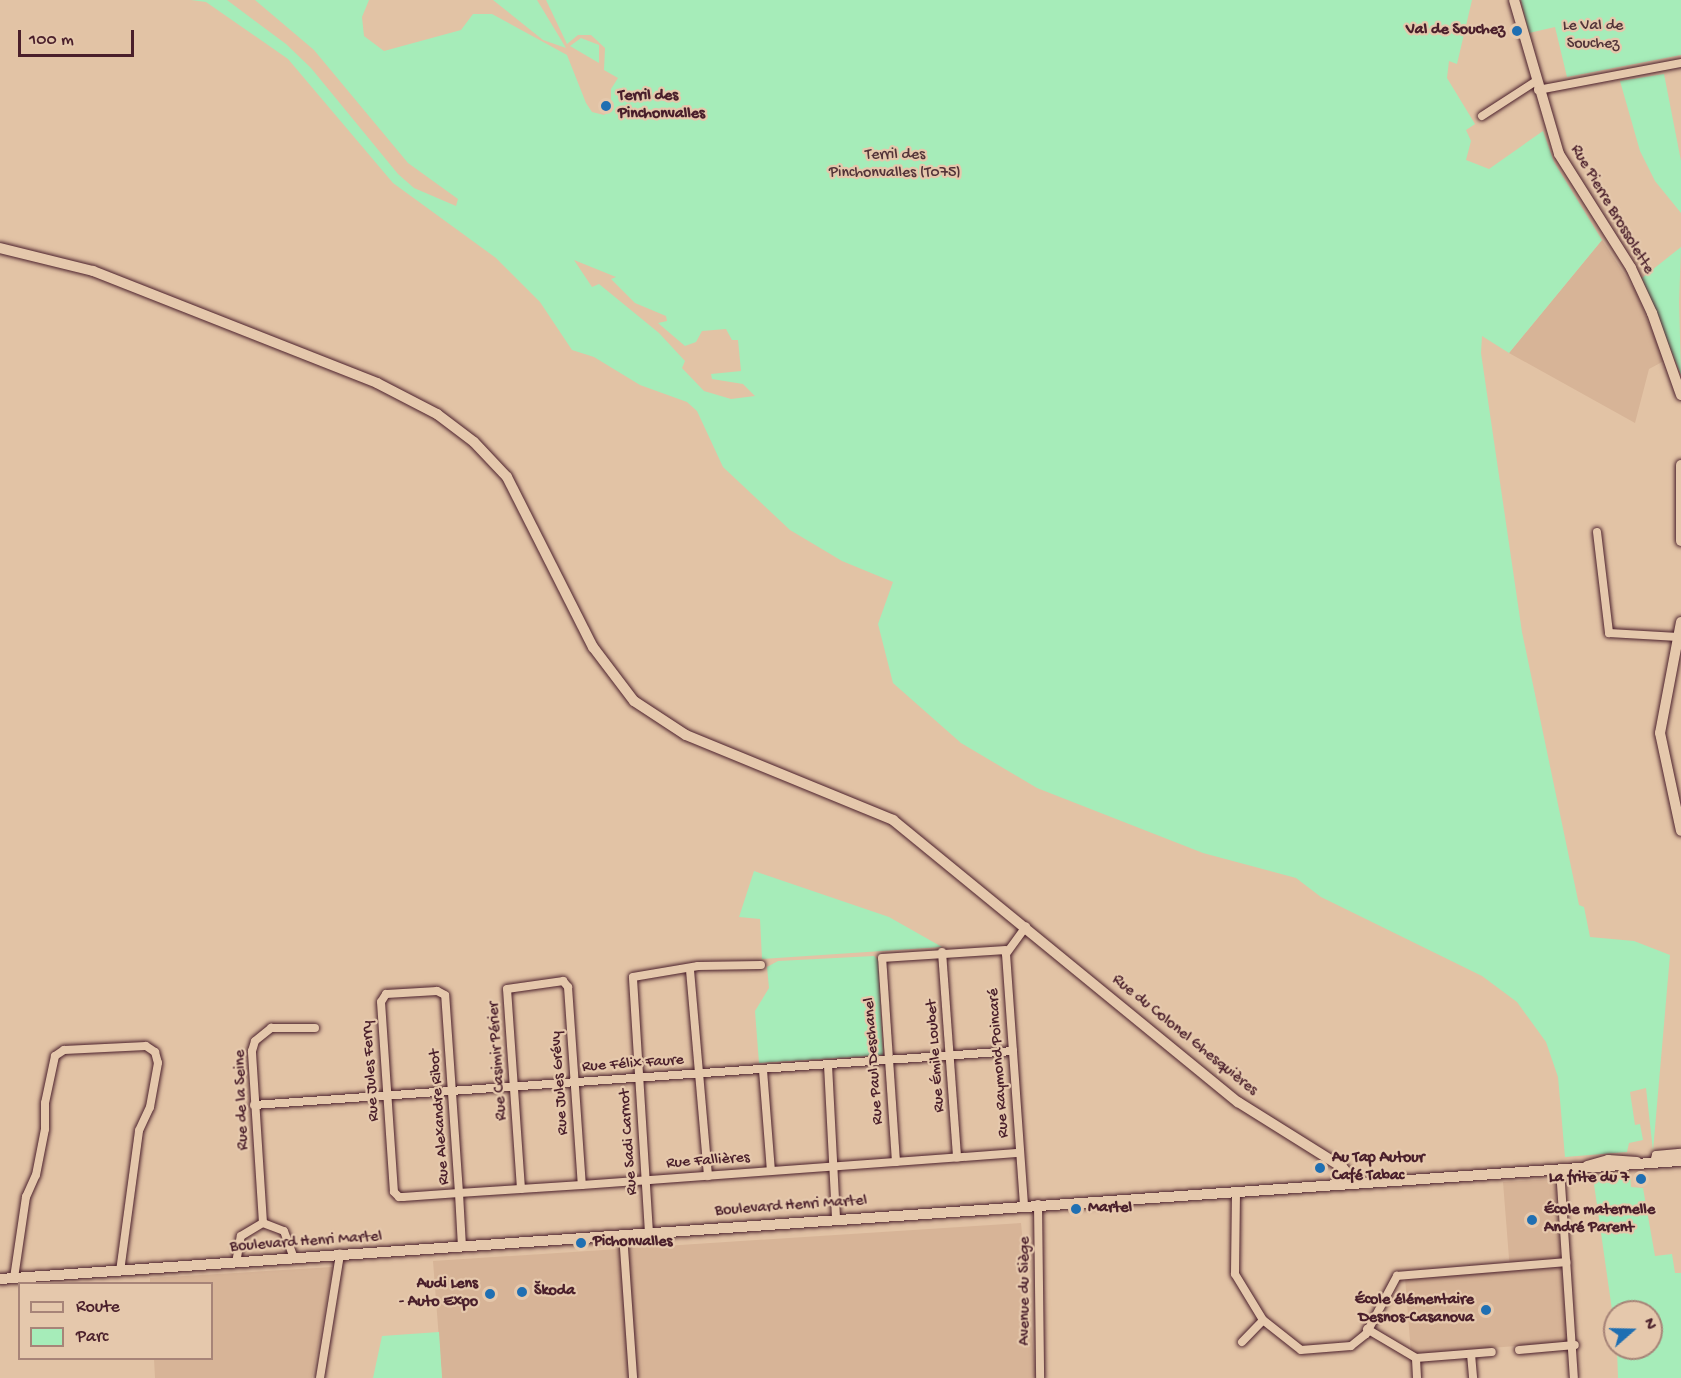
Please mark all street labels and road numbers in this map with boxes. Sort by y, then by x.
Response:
street label: Rue Pierre Brossolette [1565,142,1657,278]
street label: Rue du Colonel Ghesquières [1107,971,1261,1101]
street label: Rue Raymond Poincaré [985,988,1015,1138]
street label: Rue Paul Deschanel [861,997,889,1125]
street label: Rue Émile Loubet [923,999,951,1113]
street label: Rue Casimir Périer [485,1001,513,1121]
street label: Rue Jules Ferry [359,1020,385,1122]
street label: Rue Jules Grévy [548,1030,574,1136]
street label: Rue Alexandre Ribot [427,1048,455,1186]
street label: Rue de la Seine [232,1049,254,1151]
street label: Rue Félix Faure [581,1052,685,1078]
street label: Rue Sadi Carnot [617,1088,643,1196]
street label: Rue Fallières [666,1150,750,1174]
street label: Boulevard Henri Martel [714,1192,868,1222]
street label: Boulevard Henri Martel [229,1228,383,1258]
street label: Avenue du Siège [1016,1236,1036,1346]

